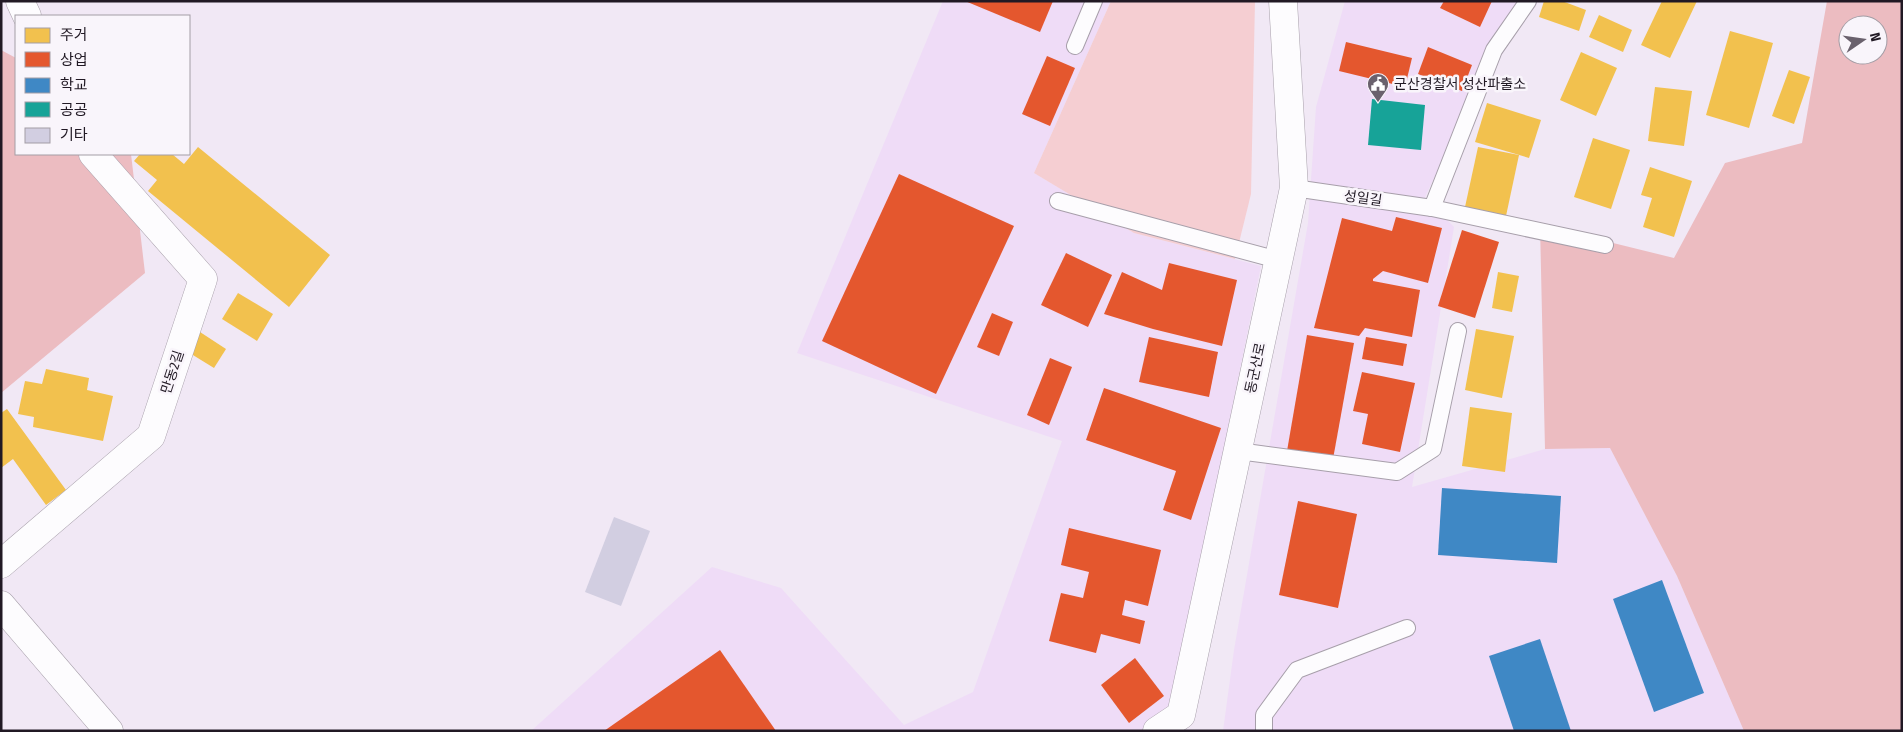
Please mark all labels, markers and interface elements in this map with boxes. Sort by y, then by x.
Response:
legend [15,15,190,155]
north arrow [1838,15,1888,65]
text: 주거 [60,26,88,44]
text: N [1866,31,1884,43]
text: 상업 [60,51,88,69]
public building icon: 군산경찰서 성산파출소 [1366,72,1390,103]
text: 학교 [60,76,88,94]
place label: 군산경찰서 성산파출소 [1394,76,1526,93]
text: 공공 [60,101,88,119]
text: 기타 [60,126,88,144]
street label: 성일길 [1343,187,1383,210]
street label: 동군산로 [1242,341,1269,395]
street label: 만동2길 [157,348,187,396]

